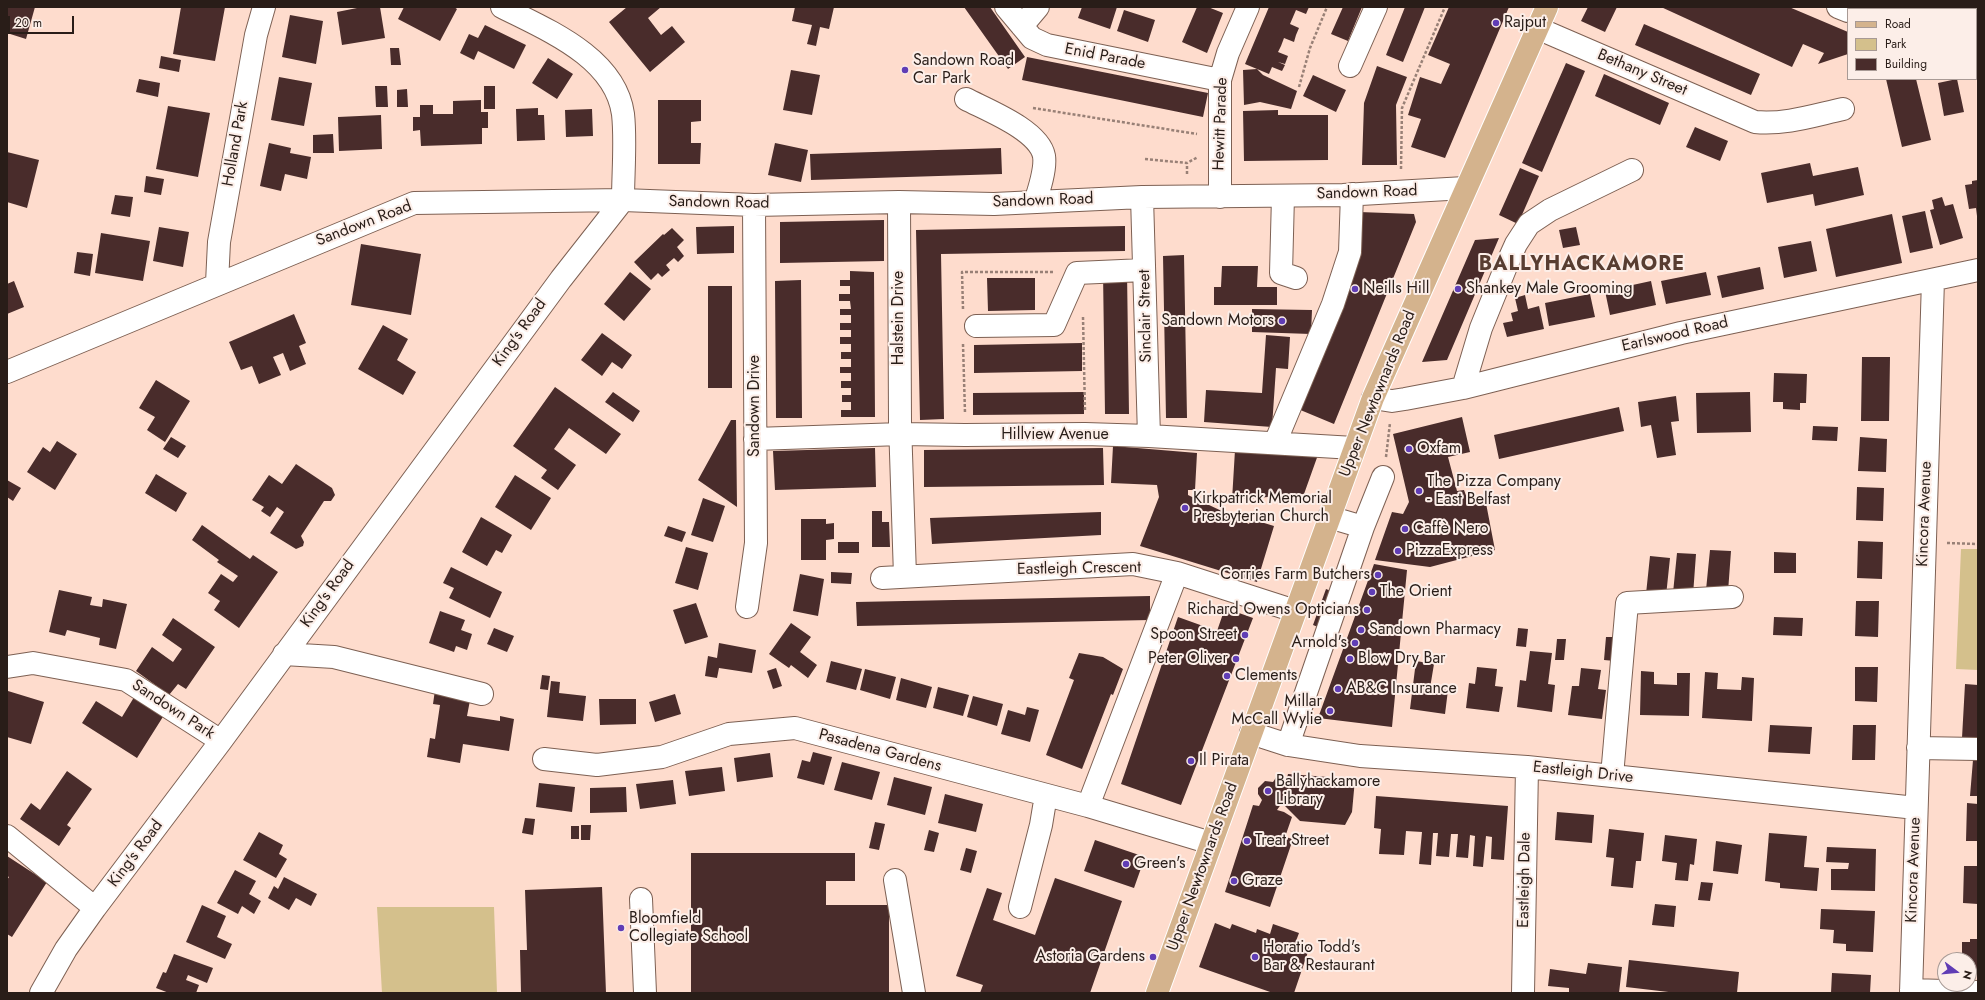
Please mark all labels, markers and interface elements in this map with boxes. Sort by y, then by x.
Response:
scale bar [10,8,76,34]
legend [1847,8,1977,80]
place label: Rajput [1504,13,1546,33]
text: 20 m [15,14,42,32]
text: Road [1885,15,1911,33]
marker: Rajput [1491,18,1501,28]
text: Park [1885,35,1906,53]
street label: Enid Parade [1063,40,1147,74]
street label: Bethany Street [1594,46,1690,100]
place label: Sandown Road Car Park [913,51,1014,89]
text: Building [1885,55,1927,73]
marker: Sandown Road Car Park [900,65,910,75]
street label: Hewitt Parade [1210,77,1232,171]
street label: Holland Park [219,100,253,188]
street label: Sandown Road [1316,182,1418,204]
street label: Sandown Road [992,190,1094,212]
street label: Sandown Road [668,193,770,213]
street label: Sandown Road [313,197,415,251]
district label: BALLYHACKAMORE [1479,253,1685,277]
street label: Sinclair Street [1136,269,1156,363]
street label: Halstein Drive [889,271,909,365]
place label: Neills Hill [1363,279,1429,299]
place label: Shankey Male Grooming [1466,279,1633,299]
marker: Neills Hill [1350,284,1360,294]
marker: Shankey Male Grooming [1453,284,1463,294]
street label: King's Road [489,295,551,371]
street label: Upper Newtownards Road [1336,308,1420,480]
place label: Sandown Motors [1161,311,1274,331]
street label: Earlswood Road [1620,313,1730,357]
marker: Sandown Motors [1277,316,1287,326]
street label: Sandown Drive [745,355,765,457]
street label: Hillview Avenue [1001,425,1109,445]
place label: Oxfam [1417,439,1461,459]
marker: Oxfam [1404,444,1414,454]
street label: Kincora Avenue [1914,461,1936,567]
place label: The Pizza Company - East Belfast [1427,472,1561,510]
marker: The Pizza Company - East Belfast [1414,486,1424,496]
place label: Kirkpatrick Memorial Presbyterian Church [1193,489,1332,527]
marker: Kirkpatrick Memorial Presbyterian Church [1180,503,1190,513]
place label: Caffè Nero [1413,519,1488,539]
marker: Caffè Nero [1400,524,1410,534]
place label: PizzaExpress [1406,541,1493,561]
marker: PizzaExpress [1393,546,1403,556]
street label: King's Road [297,556,359,632]
street label: Eastleigh Crescent [1017,558,1141,580]
place label: Corries Farm Butchers [1220,565,1370,585]
marker: Corries Farm Butchers [1373,570,1383,580]
place label: The Orient [1380,582,1452,602]
marker: The Orient [1367,587,1377,597]
place label: Richard Owens Opticians [1187,600,1359,620]
marker: Richard Owens Opticians [1362,605,1372,615]
place label: Sandown Pharmacy [1369,620,1501,640]
place label: Spoon Street [1150,625,1237,645]
marker: Sandown Pharmacy [1356,625,1366,635]
marker: Spoon Street [1240,630,1250,640]
place label: Arnold's [1292,633,1347,653]
marker: Arnold's [1350,638,1360,648]
place label: Peter Oliver [1148,649,1228,669]
place label: Blow Dry Bar [1358,649,1446,669]
marker: Peter Oliver [1231,654,1241,664]
marker: Blow Dry Bar [1345,654,1355,664]
place label: Clements [1235,666,1297,686]
marker: Clements [1222,671,1232,681]
street label: Sandown Park [128,676,218,744]
place label: AB&C Insurance [1346,679,1457,699]
marker: AB&C Insurance [1333,684,1343,694]
place label: Millar McCall Wylie [1232,692,1322,730]
marker: Millar McCall Wylie [1325,706,1335,716]
street label: Pasadena Gardens [817,725,943,777]
place label: Il Pirata [1199,751,1249,771]
marker: Il Pirata [1186,756,1196,766]
street label: Eastleigh Drive [1532,758,1634,788]
place label: Ballyhackamore Library [1276,772,1380,810]
street label: Upper Newtownards Road [1164,780,1242,954]
marker: Ballyhackamore Library [1263,786,1273,796]
street label: King's Road [105,817,167,891]
street label: Kincora Avenue [1903,817,1925,923]
place label: Treat Street [1255,831,1329,851]
street label: Eastleigh Dale [1515,832,1535,928]
marker: Treat Street [1242,836,1252,846]
place label: Green's [1134,854,1185,874]
marker: Green's [1121,859,1131,869]
place label: Graze [1242,871,1283,891]
marker: Graze [1229,876,1239,886]
place label: Bloomfield Collegiate School [629,909,748,947]
marker: Bloomfield Collegiate School [616,923,626,933]
place label: Horatio Todd's Bar & Restaurant [1263,938,1375,976]
place label: Astoria Gardens [1035,947,1145,967]
marker: Astoria Gardens [1148,952,1158,962]
marker: Horatio Todd's Bar & Restaurant [1250,952,1260,962]
north arrow [1937,952,1977,992]
text: N [1959,969,1976,981]

